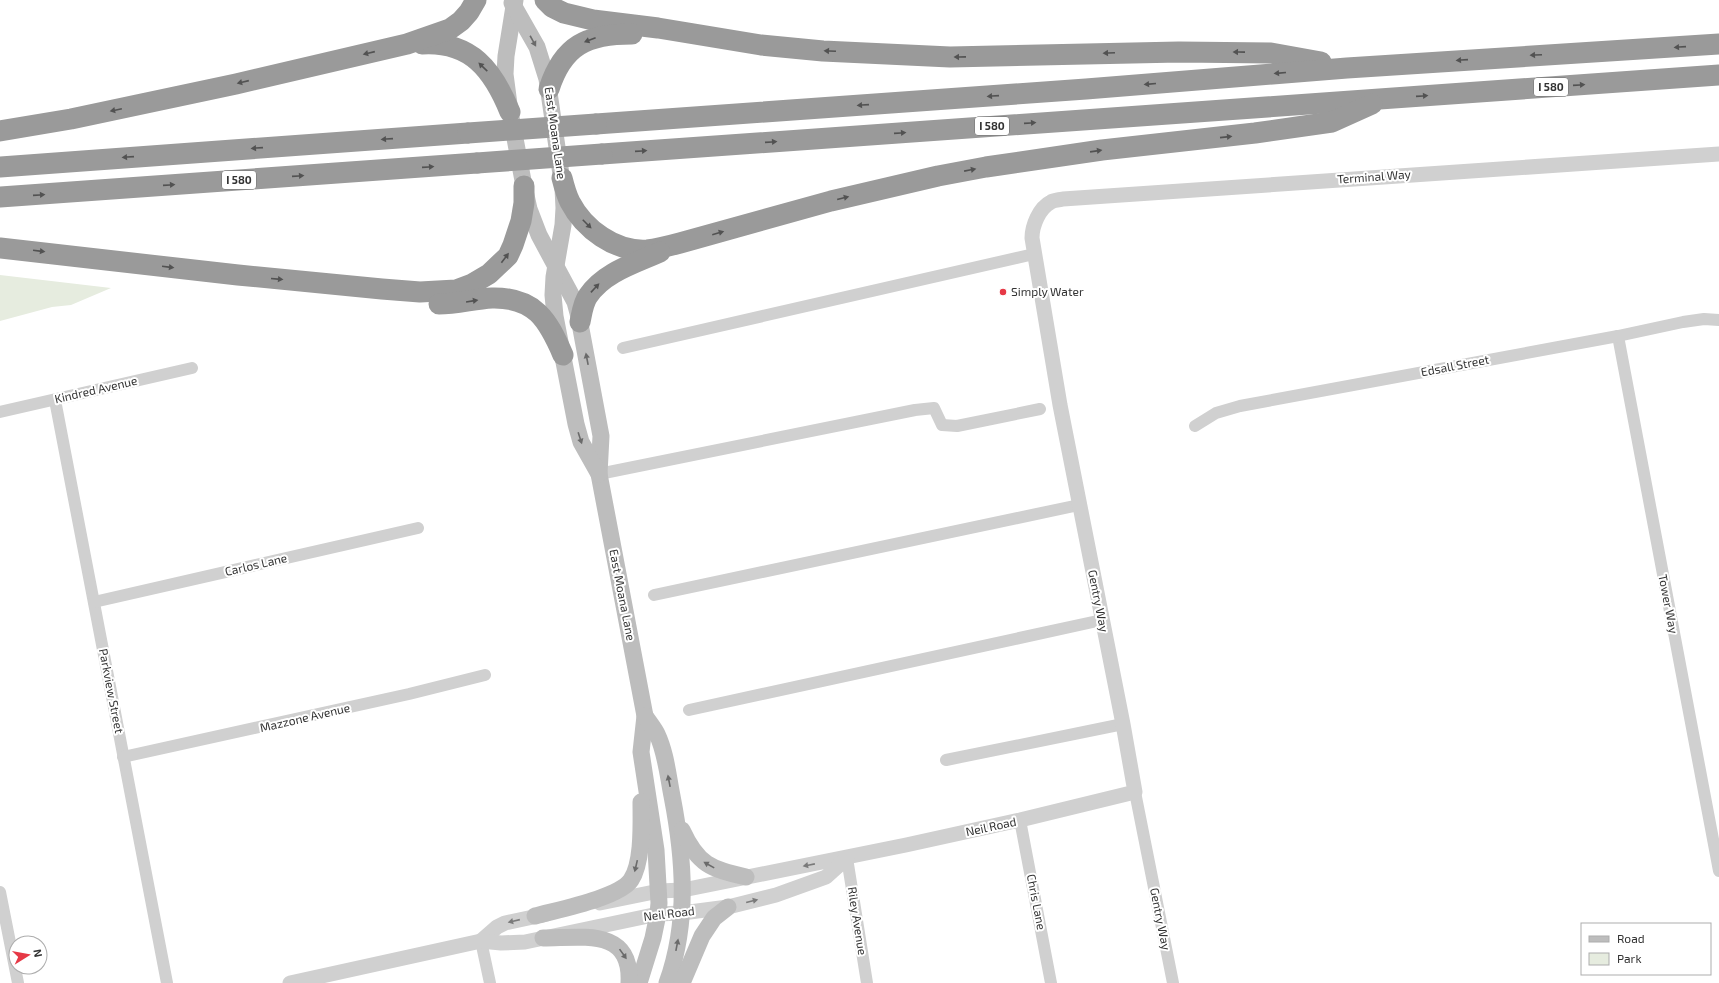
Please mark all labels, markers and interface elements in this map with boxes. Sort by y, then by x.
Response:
one-way arrow [530,35,536,47]
one-way arrow [584,37,596,43]
one-way arrow [1674,43,1686,50]
one-way arrow [824,48,836,55]
one-way arrow [1232,49,1245,55]
one-way arrow [363,50,375,56]
one-way arrow [1103,50,1115,57]
one-way arrow [1530,52,1542,59]
one-way arrow [953,54,966,60]
one-way arrow [1456,56,1468,63]
one-way arrow [478,62,488,72]
one-way arrow [1274,70,1286,76]
road number: I 580 [1534,78,1568,96]
one-way arrow [237,80,249,86]
one-way arrow [1144,81,1157,87]
one-way arrow [1573,81,1585,88]
street label: East Moana Lane [543,86,569,180]
one-way arrow [987,92,999,99]
one-way arrow [1416,92,1428,99]
one-way arrow [857,102,869,109]
one-way arrow [110,107,122,113]
road number: I 580 [975,117,1009,135]
one-way arrow [1024,120,1036,127]
one-way arrow [894,129,906,136]
one-way arrow [1220,133,1232,140]
one-way arrow [381,135,393,142]
one-way arrow [765,138,777,145]
one-way arrow [251,145,263,152]
one-way arrow [635,148,647,155]
one-way arrow [1090,148,1102,154]
one-way arrow [122,154,134,161]
one-way arrow [422,163,434,170]
one-way arrow [964,166,976,172]
street label: Terminal Way [1337,166,1412,186]
road number: I 580 [222,171,256,189]
one-way arrow [292,173,304,180]
one-way arrow [163,182,175,189]
one-way arrow [33,191,45,198]
one-way arrow [837,195,849,201]
one-way arrow [582,219,592,229]
one-way arrow [711,229,724,235]
one-way arrow [33,248,45,254]
one-way arrow [501,252,509,263]
one-way arrow [162,263,174,270]
one-way arrow [271,275,283,282]
one-way arrow [591,282,600,293]
place label: Simply Water [1011,284,1084,298]
marker: Simply Water [998,287,1008,297]
one-way arrow [466,298,478,304]
street label: Edsall Street [1420,351,1490,378]
one-way arrow [584,353,590,365]
street label: Kindred Avenue [53,373,139,405]
one-way arrow [578,432,584,444]
street label: East Moana Lane [607,548,639,642]
street label: Carlos Lane [223,550,288,578]
street label: Gentry Way [1086,568,1112,634]
street label: Tower Way [1656,573,1682,635]
street label: Parkview Street [97,647,127,735]
street label: Mazzone Avenue [258,700,351,734]
one-way arrow [666,774,672,787]
street label: Neil Road [964,814,1017,838]
one-way arrow [633,859,639,872]
one-way arrow [703,862,715,868]
one-way arrow [802,863,815,869]
street label: Chris Lane [1025,873,1049,931]
street label: Riley Avenue [846,886,870,956]
street label: Gentry Way [1148,886,1174,952]
one-way arrow [746,897,758,903]
street label: Neil Road [642,903,695,923]
one-way arrow [508,918,520,924]
legend [1581,923,1711,975]
text: Road [1617,931,1645,945]
north arrow [8,935,48,975]
one-way arrow [675,939,681,952]
text: N [31,948,45,958]
one-way arrow [619,949,627,960]
text: Park [1617,951,1642,965]

